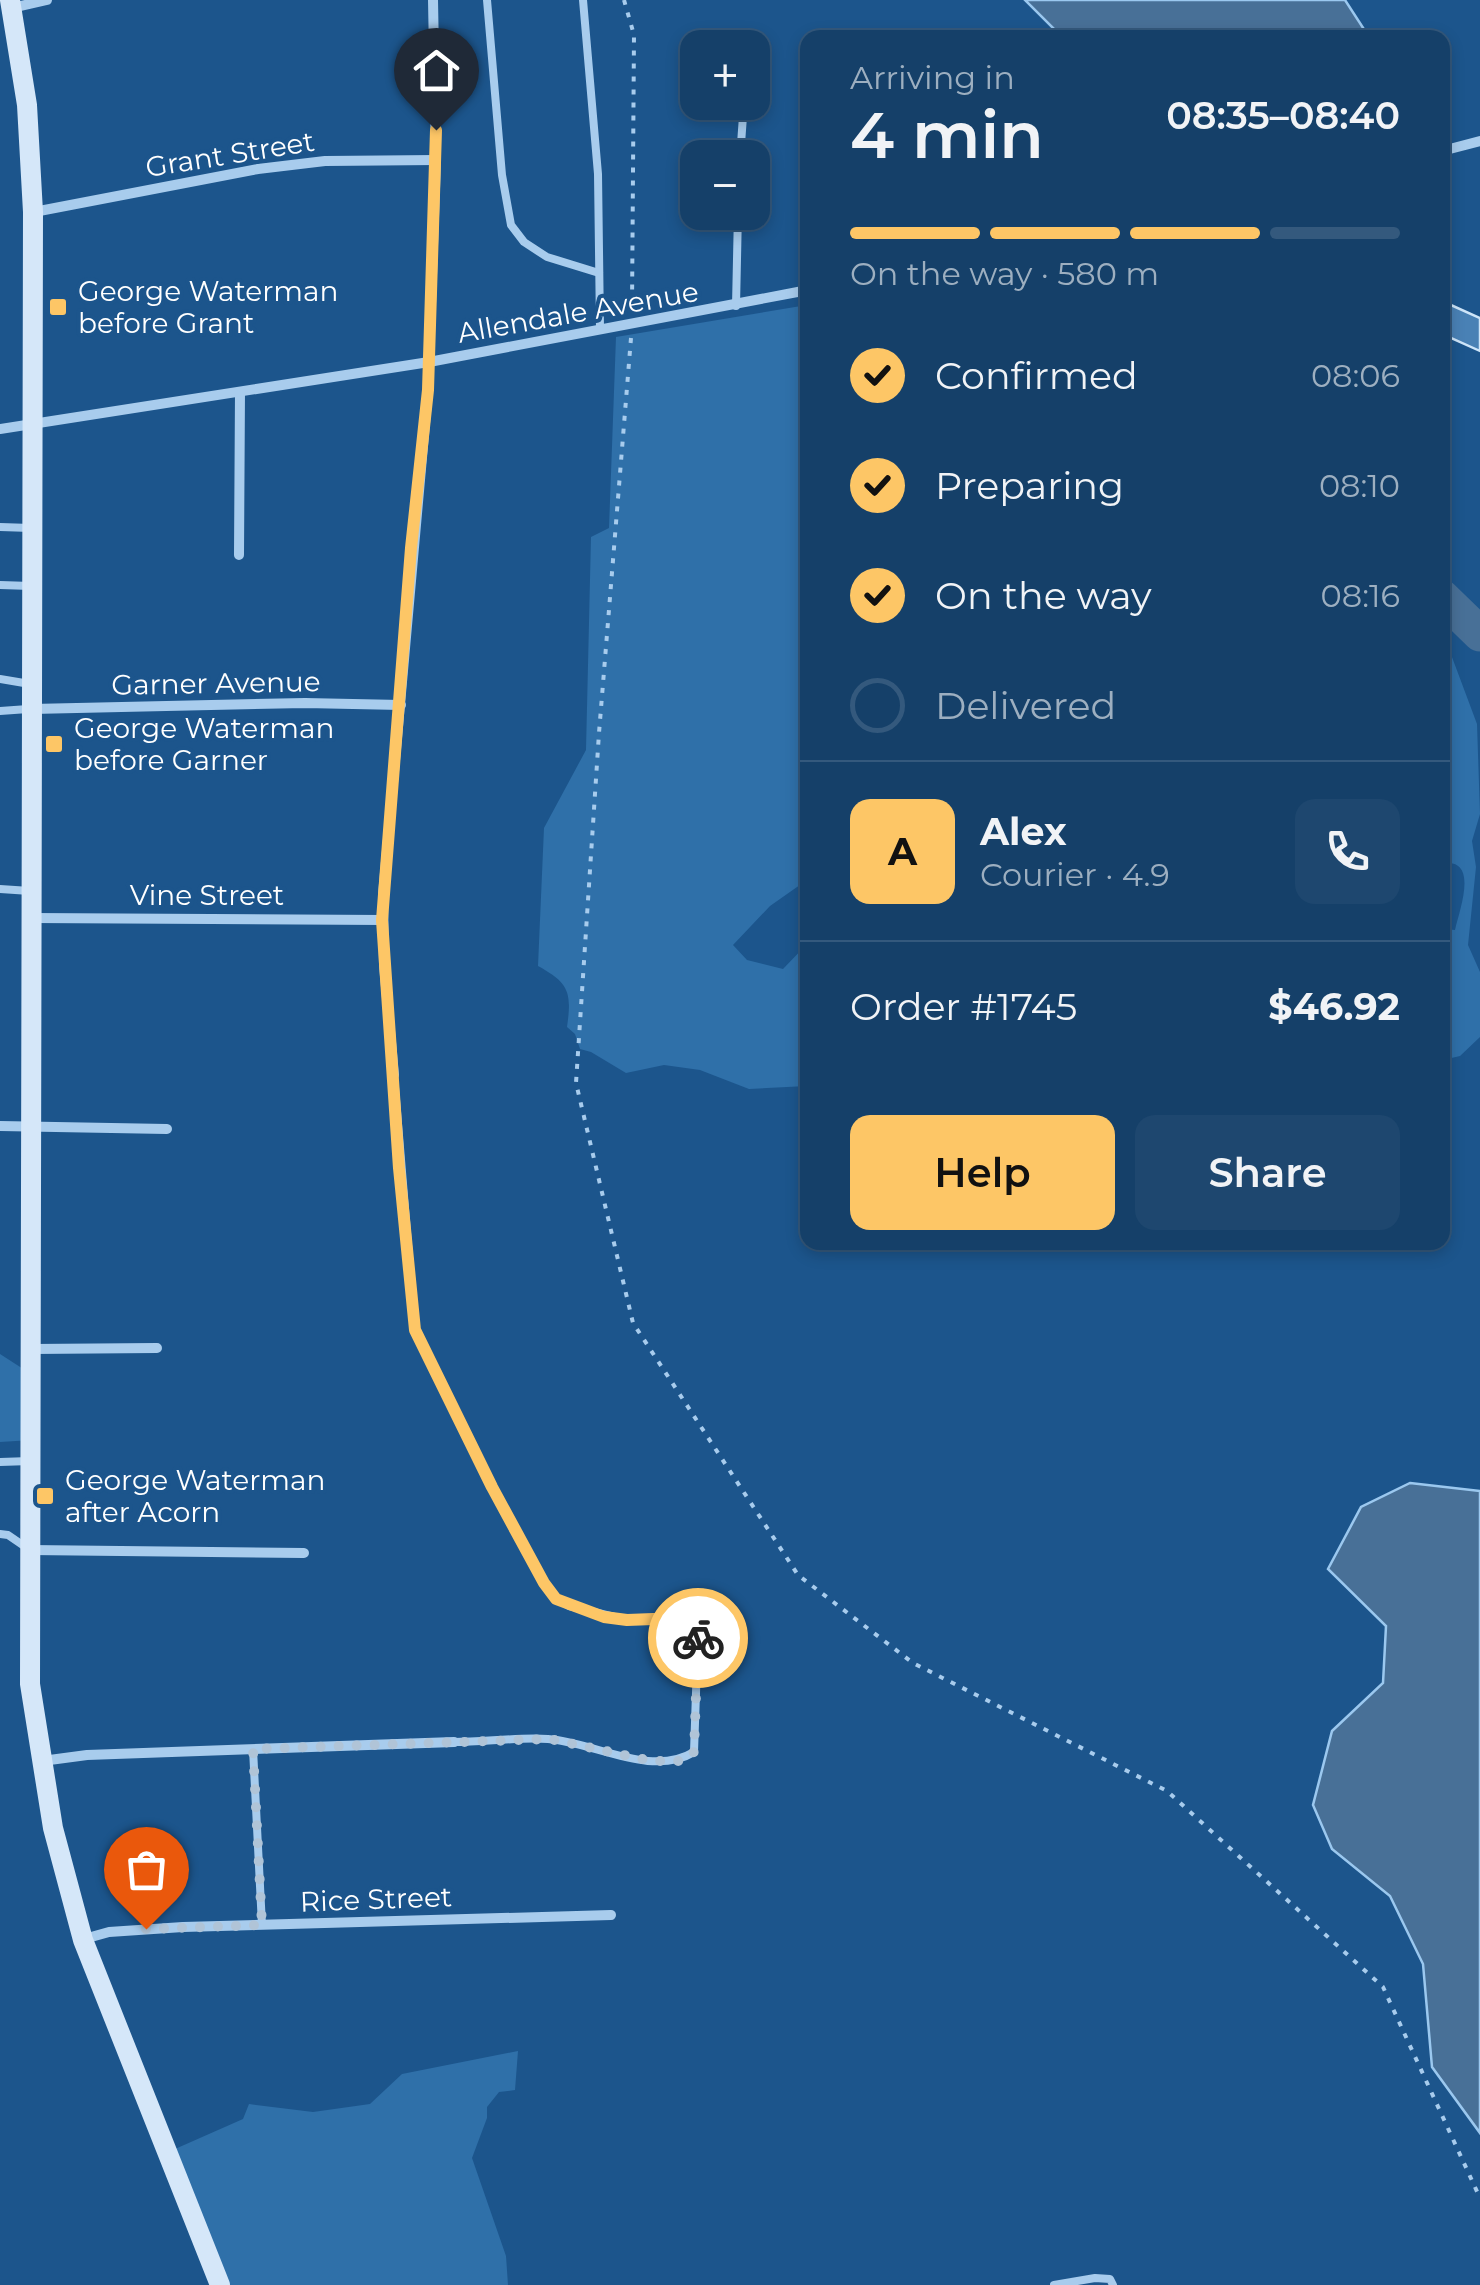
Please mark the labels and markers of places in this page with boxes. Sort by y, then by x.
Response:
pin [394,28,479,131]
place label: George Waterman before Grant [78,274,338,340]
marker: George Waterman before Grant [47,296,69,318]
place label: George Waterman before Garner [74,711,334,777]
marker: George Waterman before Garner [43,733,65,755]
place label: George Waterman after Acorn [65,1463,325,1529]
marker: George Waterman after Acorn [34,1485,56,1507]
pin [104,1827,189,1930]

